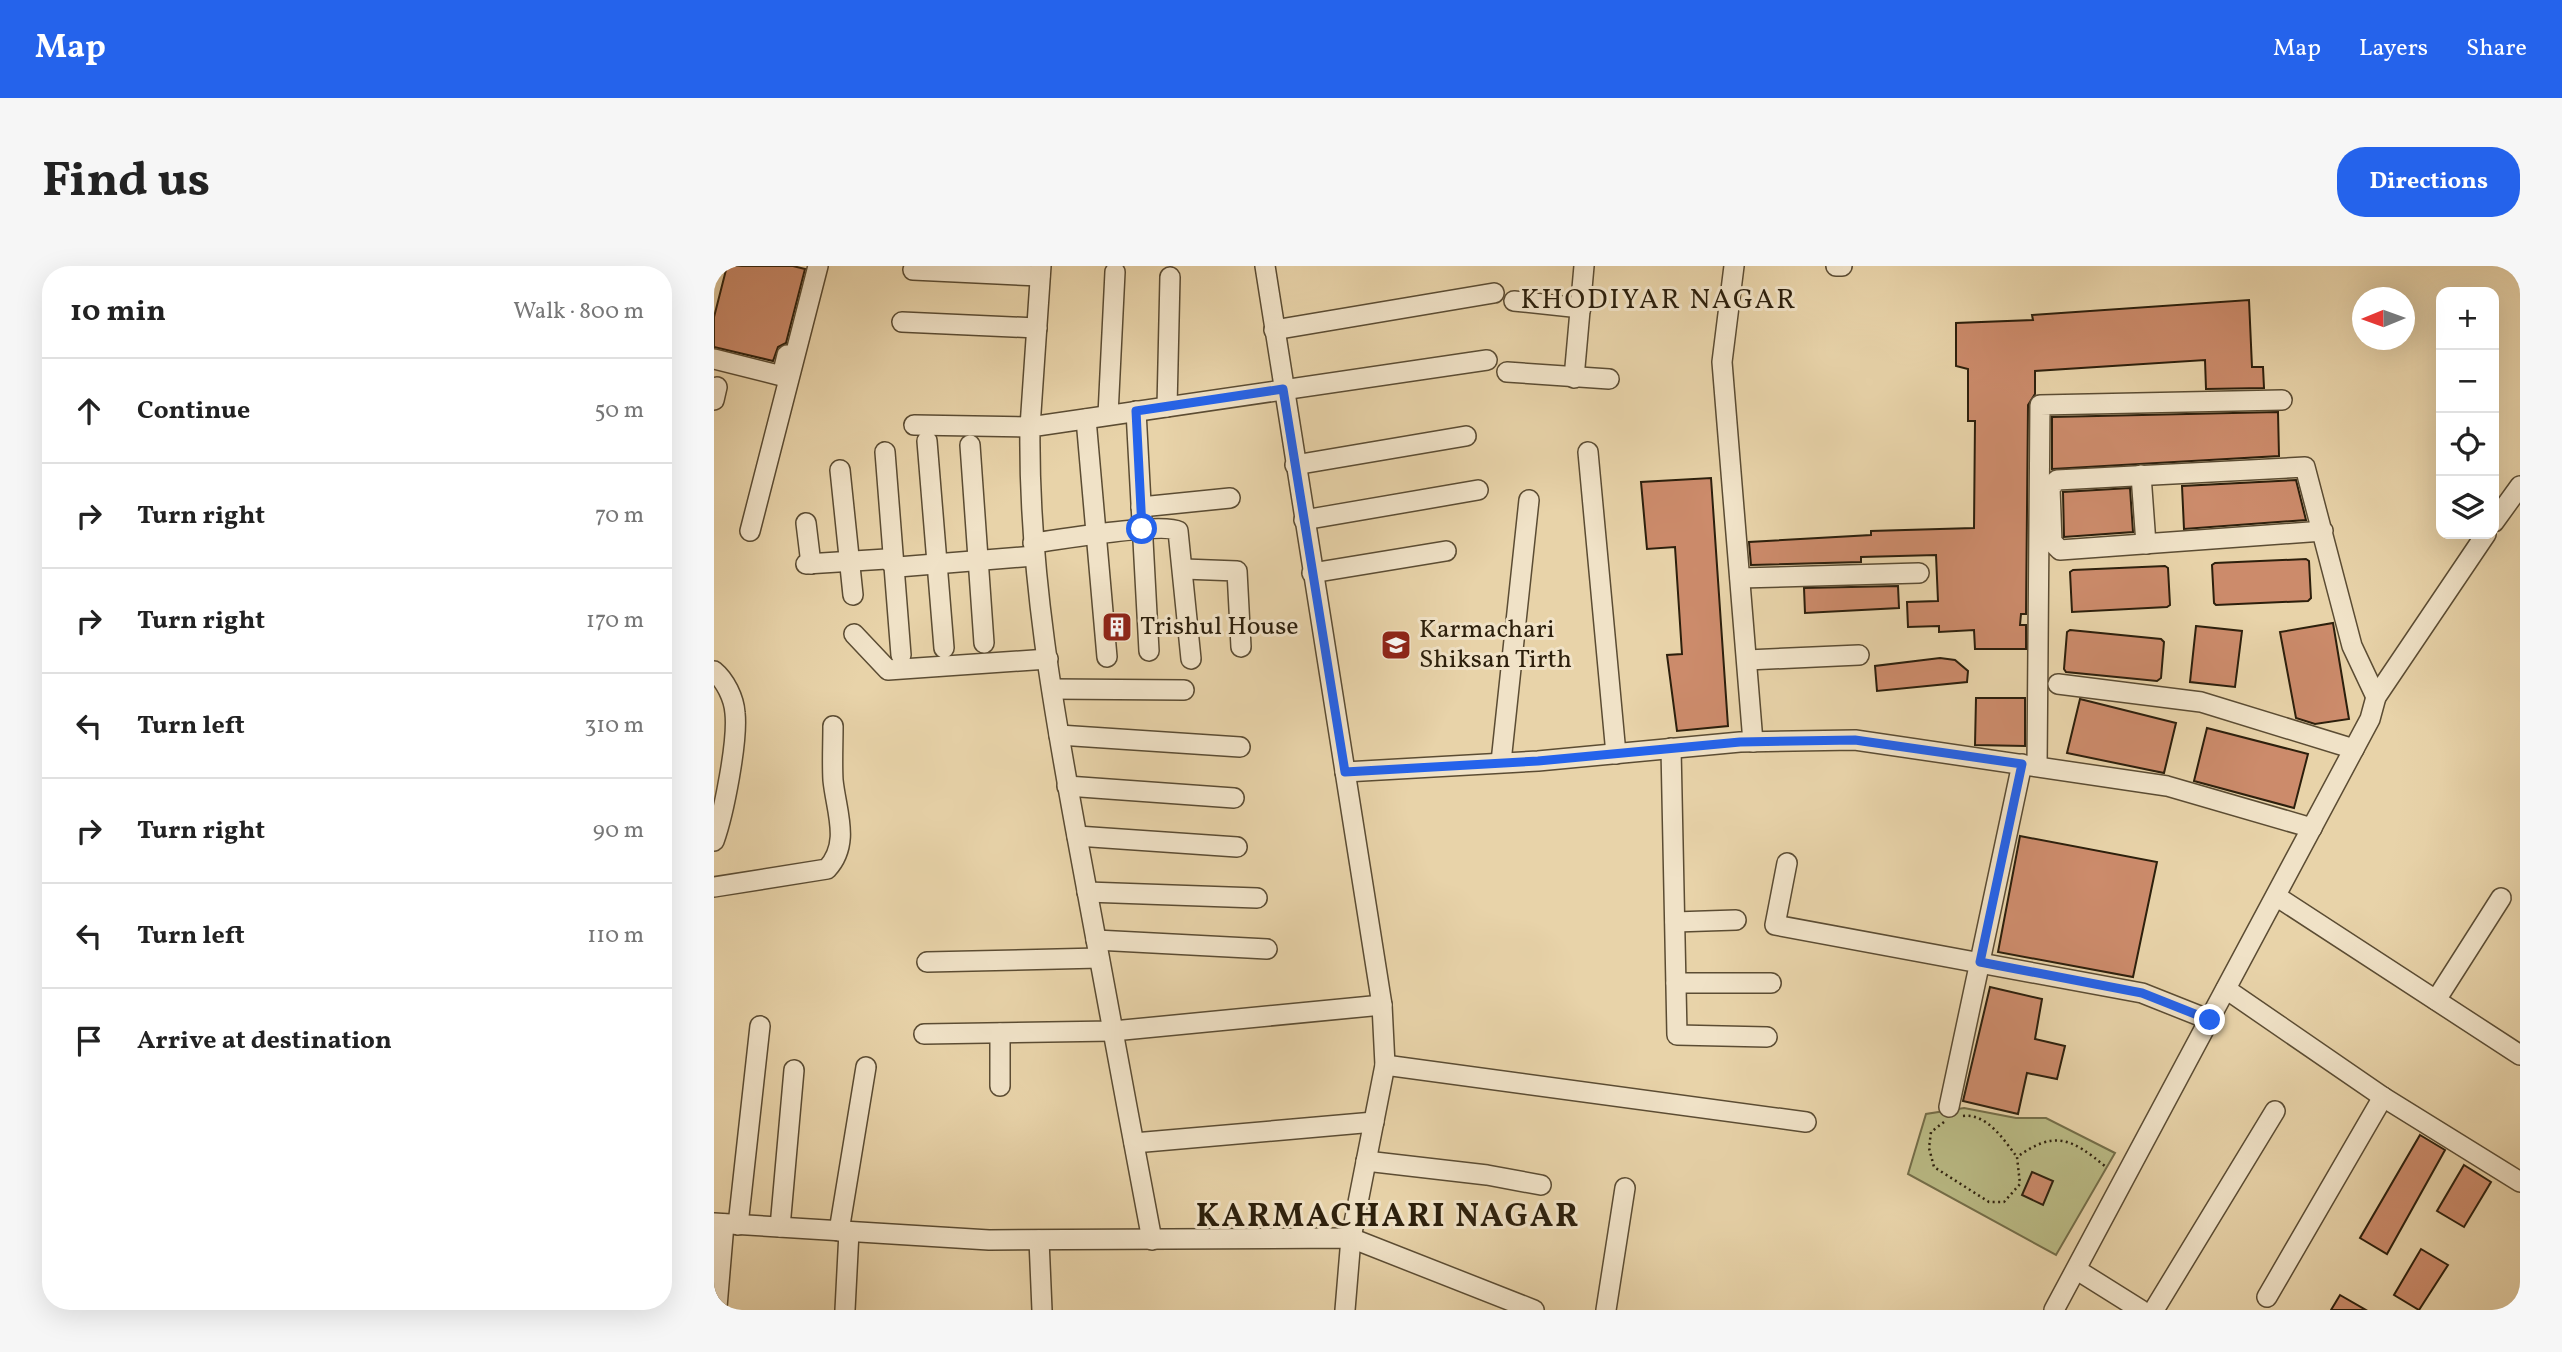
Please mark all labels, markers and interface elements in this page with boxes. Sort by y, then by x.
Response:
text: Map [35,26,106,72]
text: Map [2273,32,2321,66]
text: Layers [2359,32,2428,66]
text: Share [2466,32,2527,66]
button: Directions [2337,147,2520,217]
text: Find us [42,148,210,217]
district label: KHODIYAR NAGAR [1521,281,1797,320]
north arrow [2352,287,2415,350]
map controls [2436,287,2499,539]
button: + [2436,287,2499,350]
text: 10 min [70,291,166,333]
text: Walk · 800 m [513,296,644,328]
button: − [2436,350,2499,413]
icon: ahead [70,392,108,430]
text: Continue [137,393,250,429]
text: 50 m [595,395,644,427]
button: locate [2436,413,2499,476]
button: layers [2436,476,2499,539]
icon: right [70,497,108,535]
text: Turn right [137,498,265,534]
text: 70 m [595,500,644,532]
route start [1126,513,1157,544]
icon: right [70,602,108,640]
text: Turn right [137,603,265,639]
text: 170 m [586,605,644,637]
place label: Trishul House [1140,609,1299,645]
building icon: Trishul House [1100,610,1134,644]
place label: Karmachari Shiksan Tirth [1419,612,1572,678]
school or university icon: Karmachari Shiksan Tirth [1379,628,1413,662]
icon: left [70,707,108,745]
text: Turn left [137,708,245,744]
text: 310 m [584,710,644,742]
icon: right [70,812,108,850]
text: Turn right [137,813,265,849]
text: 90 m [593,815,644,847]
icon: left [70,917,108,955]
text: Turn left [137,918,245,954]
text: 110 m [587,920,644,952]
route end [2194,1004,2225,1035]
icon: arrive [70,1022,108,1060]
text: Arrive at destination [137,1023,392,1059]
district label: KARMACHARI NAGAR [1196,1195,1580,1241]

